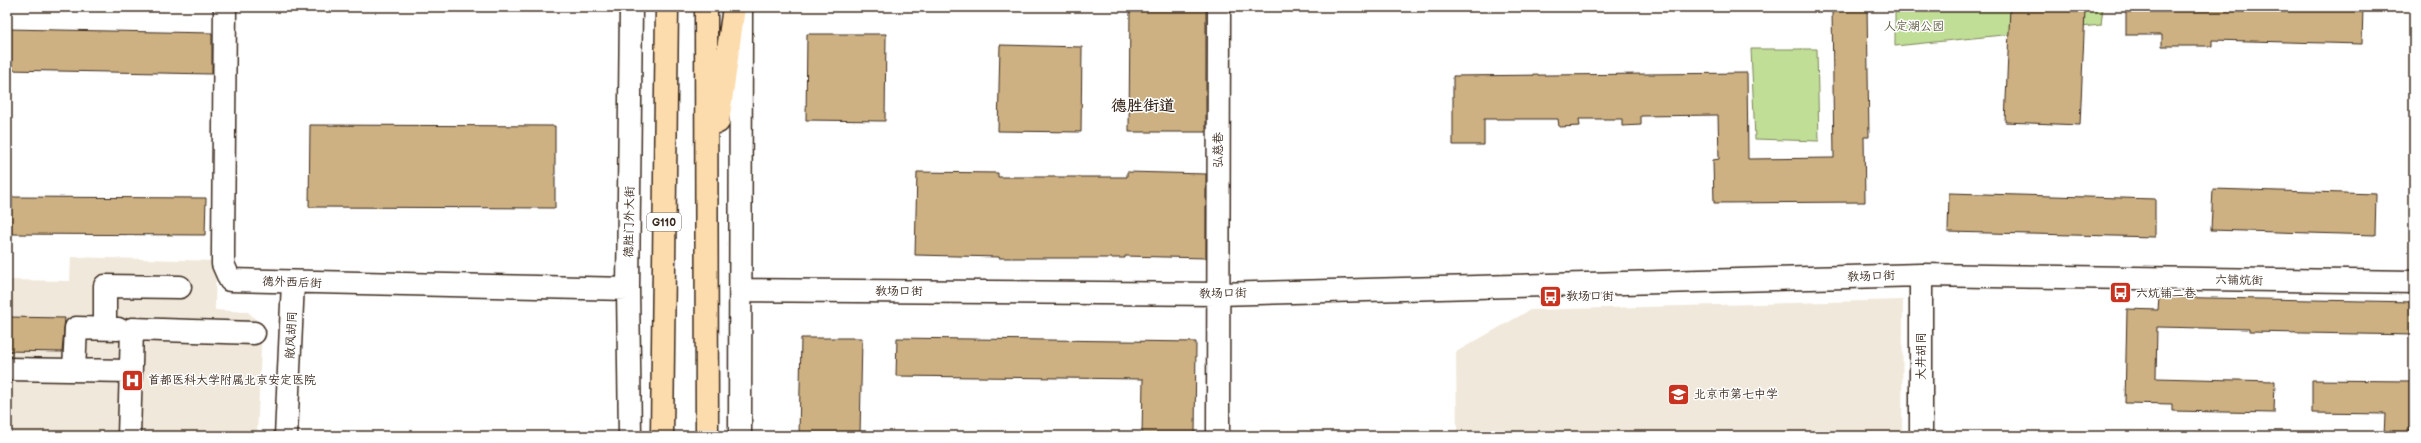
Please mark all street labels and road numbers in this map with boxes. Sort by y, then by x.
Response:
street label: 弘慈巷 [1211,132,1226,168]
street label: 德胜门外大街 [621,186,638,258]
road number: G110 [647,213,681,231]
street label: 教场口街 [1847,268,1895,285]
street label: 六铺炕街 [2215,273,2263,288]
street label: 德外西后街 [262,274,322,291]
street label: 教场口街 [875,284,923,299]
street label: 教场口街 [1199,286,1247,301]
street label: 敞风胡同 [283,311,300,359]
street label: 大井胡同 [1914,332,1929,380]

